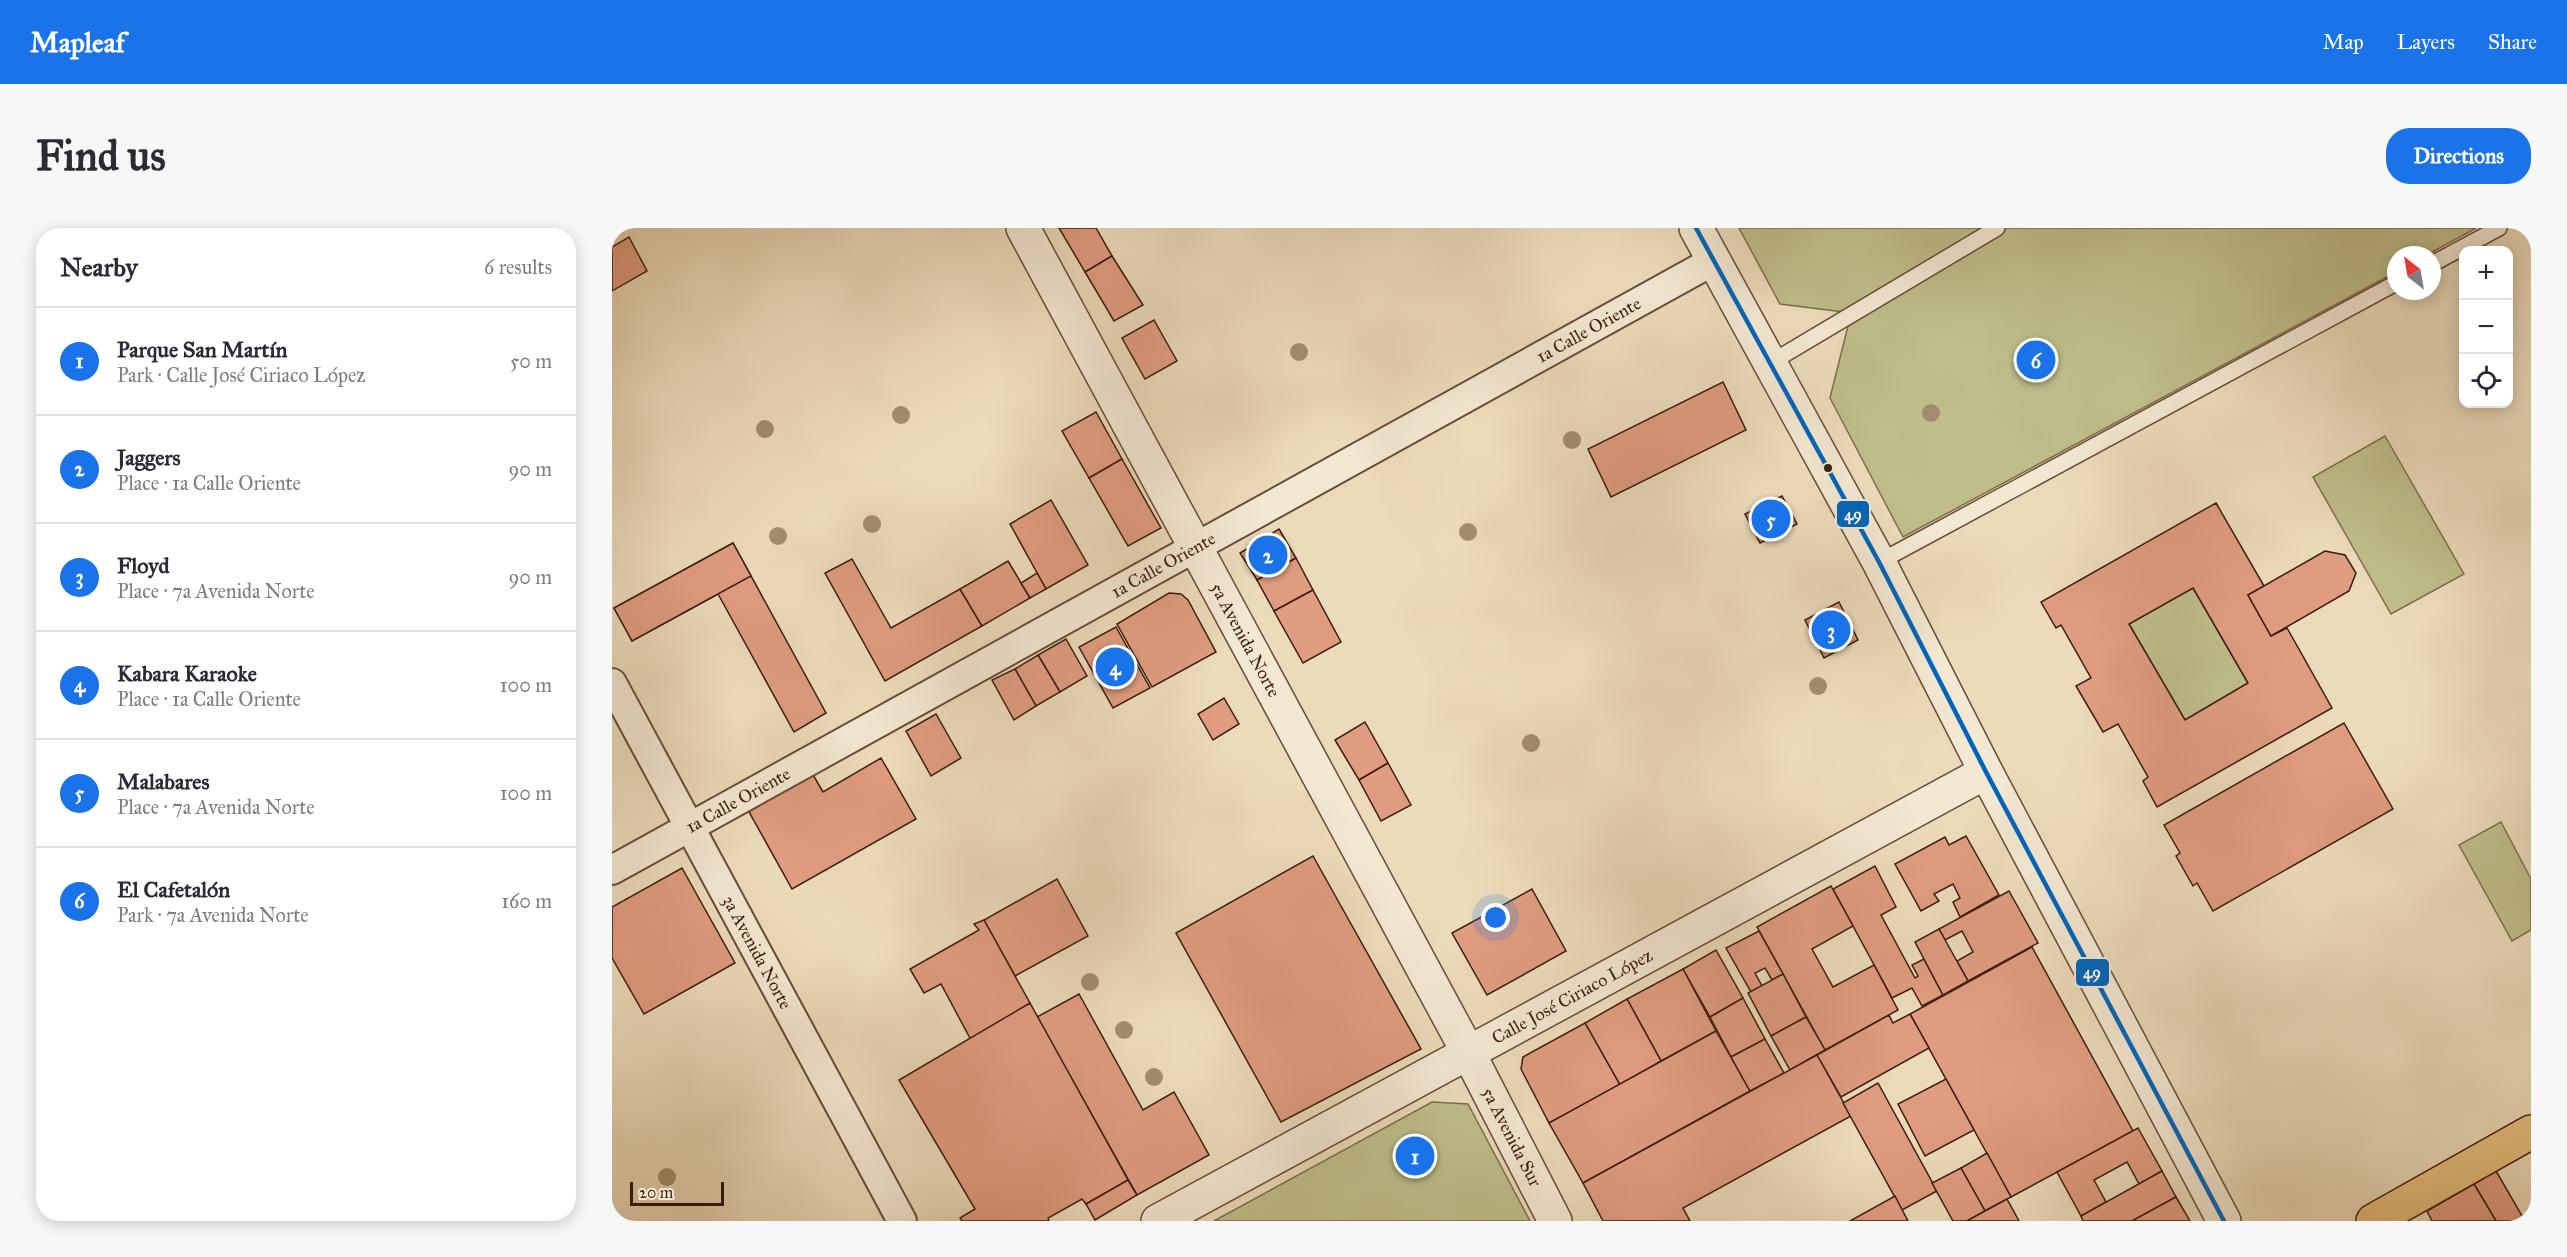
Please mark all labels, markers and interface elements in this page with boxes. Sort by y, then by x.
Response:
text: Mapleaf [30,25,125,60]
text: Map [2323,29,2364,55]
text: Layers [2397,29,2455,55]
text: Share [2488,29,2537,55]
button: Directions [2386,128,2531,184]
text: Find us [36,130,166,182]
north arrow [2387,246,2441,300]
map controls [2459,246,2513,408]
button: + [2459,246,2513,300]
text: Nearby [60,251,138,283]
text: 6 results [484,255,552,279]
street label: 1a Calle Oriente [1532,292,1645,368]
button: − [2459,300,2513,354]
text: Parque San Martín [117,336,287,363]
pin: 6 [2016,338,2056,382]
text: 1 [76,349,83,373]
text: 50 m [510,349,552,373]
button: locate [2459,354,2513,408]
text: Park · Calle José Ciriaco López [117,363,366,387]
text: Jaggers [117,444,181,471]
text: 2 [75,457,84,481]
text: 90 m [509,457,552,481]
unlabelled marker [1822,462,1834,474]
text: Place · 1a Calle Oriente [117,471,301,495]
pin: 5 [1752,496,1790,542]
line badge: 49 [1836,500,1870,528]
text: 49 [1844,505,1862,525]
street label: 1a Calle Oriente [1107,527,1219,603]
pin: 2 [1248,532,1288,578]
text: Floyd [117,552,169,579]
text: 3 [76,565,84,589]
text: 90 m [509,565,552,589]
text: Place · 7a Avenida Norte [117,579,315,603]
street label: 5a Avenida Norte [1205,579,1285,701]
pin: 3 [1812,608,1850,652]
pin: 4 [1096,644,1134,690]
text: Kabara Karaoke [117,660,257,687]
text: 4 [74,673,85,697]
text: 100 m [500,673,552,697]
text: Place · 1a Calle Oriente [117,687,301,711]
street label: 1a Calle Oriente [682,763,794,838]
text: Malabares [117,768,209,795]
text: 5 [75,781,84,805]
text: 100 m [500,781,552,805]
text: Place · 7a Avenida Norte [117,795,315,819]
text: El Cafetalón [117,876,230,903]
text: 6 [74,889,85,913]
text: 160 m [501,889,552,913]
street label: 3a Avenida Norte [718,892,797,1013]
text: Park · 7a Avenida Norte [117,903,309,927]
your location [1481,903,1510,932]
street label: Calle José Ciriaco López [1488,944,1656,1049]
line badge: 49 [2075,958,2110,987]
text: 49 [2083,963,2101,983]
street label: 5a Avenida Sur [1477,1083,1547,1191]
pin: 1 [1396,1134,1434,1178]
scale bar [630,1179,724,1206]
text: 20 m [639,1183,673,1202]

